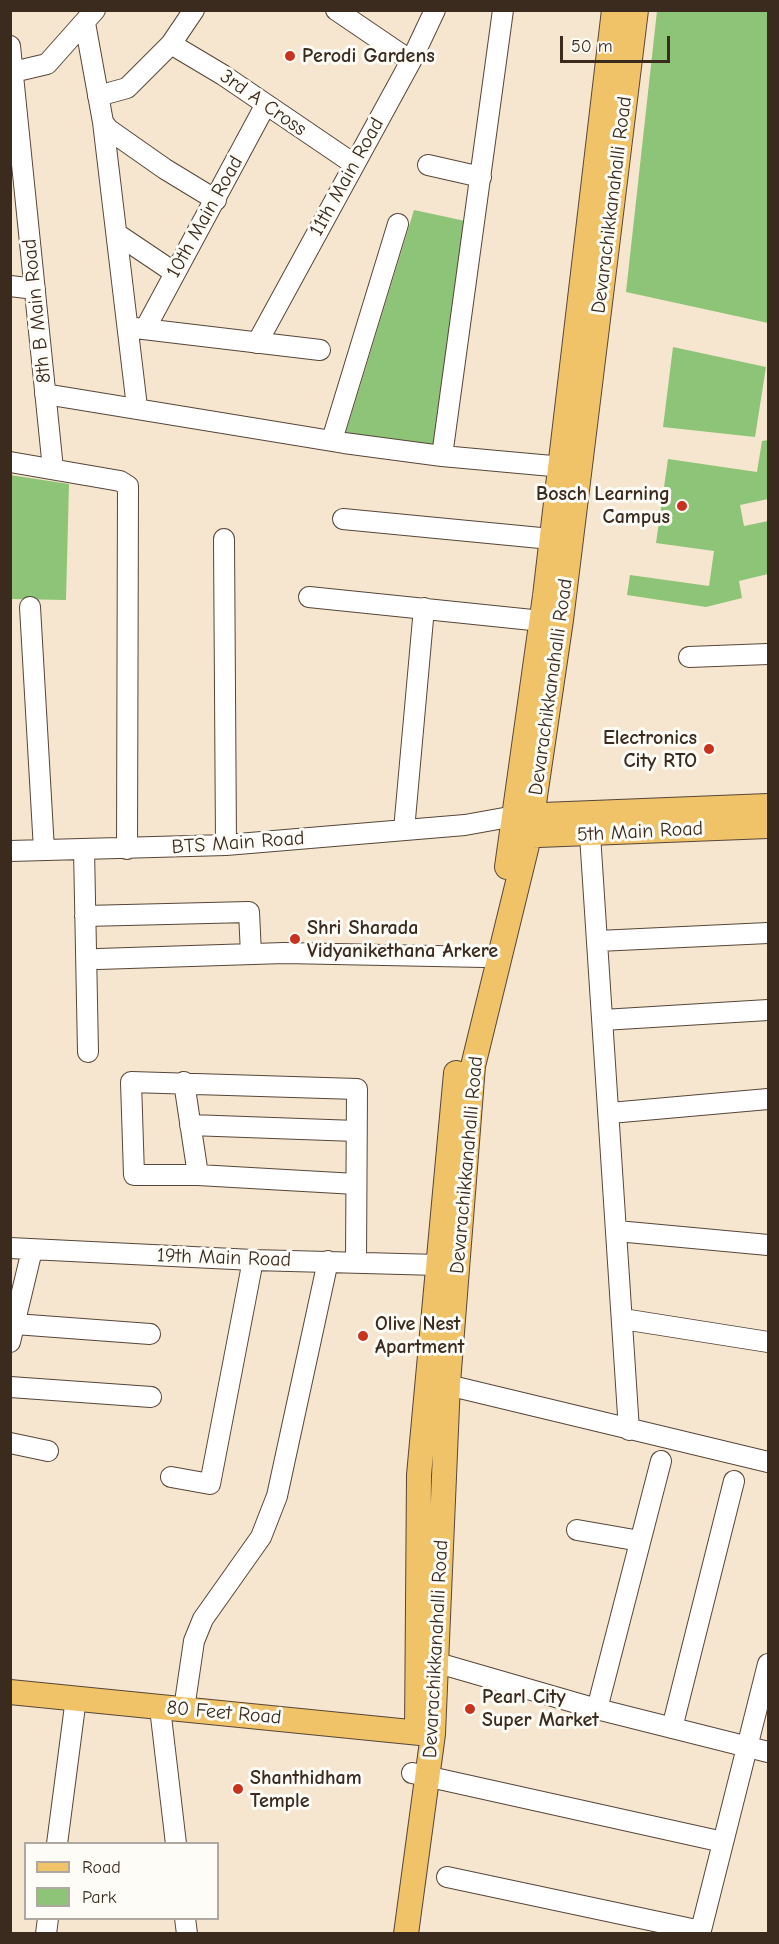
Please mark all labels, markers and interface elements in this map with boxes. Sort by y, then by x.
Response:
scale bar [563,24,672,62]
text: 50 m [571,36,613,57]
place label: Perodi Gardens [302,44,435,68]
marker: Perodi Gardens [283,49,297,63]
street label: 3rd A Cross [215,64,311,142]
street label: Devarachikkanahalli Road [587,95,637,315]
street label: 11th Main Road [305,114,389,240]
street label: 10th Main Road [162,152,248,282]
street label: 8th B Main Road [17,238,57,384]
place label: Bosch Learning Campus [536,482,670,529]
marker: Bosch Learning Campus [675,499,689,513]
street label: Devarachikkanahalli Road [524,577,578,797]
place label: Electronics City RTO [603,726,697,773]
marker: Electronics City RTO [702,742,716,756]
street label: 5th Main Road [576,817,704,847]
street label: BTS Main Road [171,826,305,860]
place label: Shri Sharada Vidyanikethana Arkere [307,916,498,963]
marker: Shri Sharada Vidyanikethana Arkere [288,932,302,946]
street label: Devarachikkanahalli Road [446,1055,488,1275]
street label: 19th Main Road [157,1244,291,1272]
place label: Olive Nest Apartment [375,1312,464,1359]
marker: Olive Nest Apartment [356,1329,370,1343]
street label: Devarachikkanahalli Road [418,1539,454,1759]
place label: Pearl City Super Market [482,1685,599,1732]
street label: 80 Feet Road [166,1696,282,1730]
marker: Pearl City Super Market [463,1702,477,1716]
place label: Shanthidham Temple [250,1766,362,1813]
marker: Shanthidham Temple [231,1782,245,1796]
legend [24,1842,219,1920]
text: Road [82,1857,121,1878]
text: Park [82,1887,116,1908]

